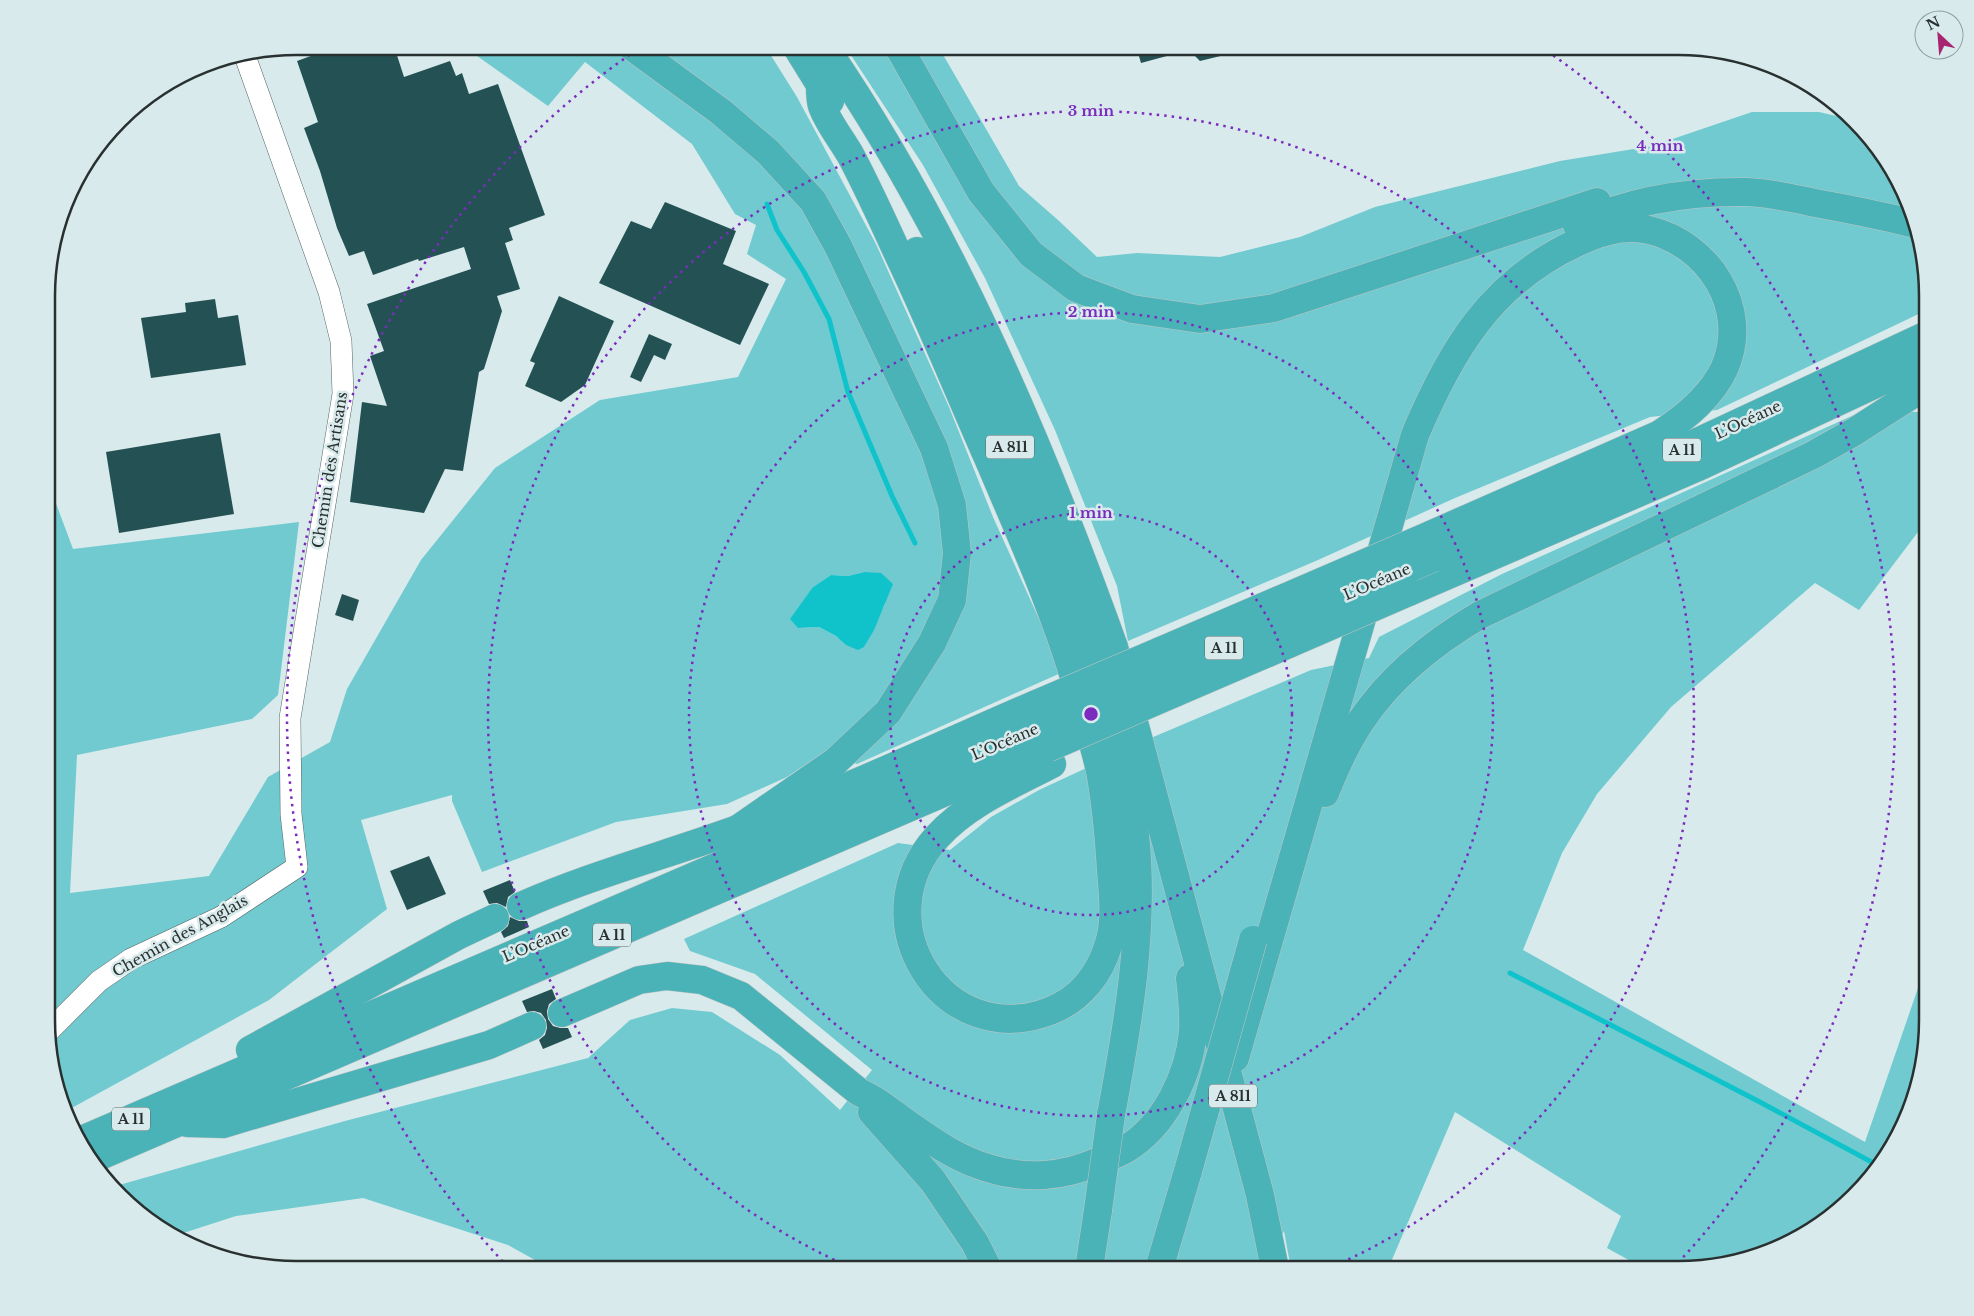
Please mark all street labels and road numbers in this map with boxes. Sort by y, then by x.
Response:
street label: Chemin des Artisans [308,390,351,549]
street label: L’Océane [1712,396,1784,443]
road number: A 811 [986,436,1034,458]
road number: A 11 [1663,438,1701,462]
street label: L’Océane [1340,559,1413,604]
road number: A 11 [1205,636,1243,660]
street label: L’Océane [968,719,1041,764]
street label: Chemin des Anglais [109,890,251,981]
street label: L’Océane [499,921,572,966]
road number: A 11 [593,924,631,946]
road number: A 811 [1209,1084,1257,1108]
road number: A 11 [112,1108,150,1130]

